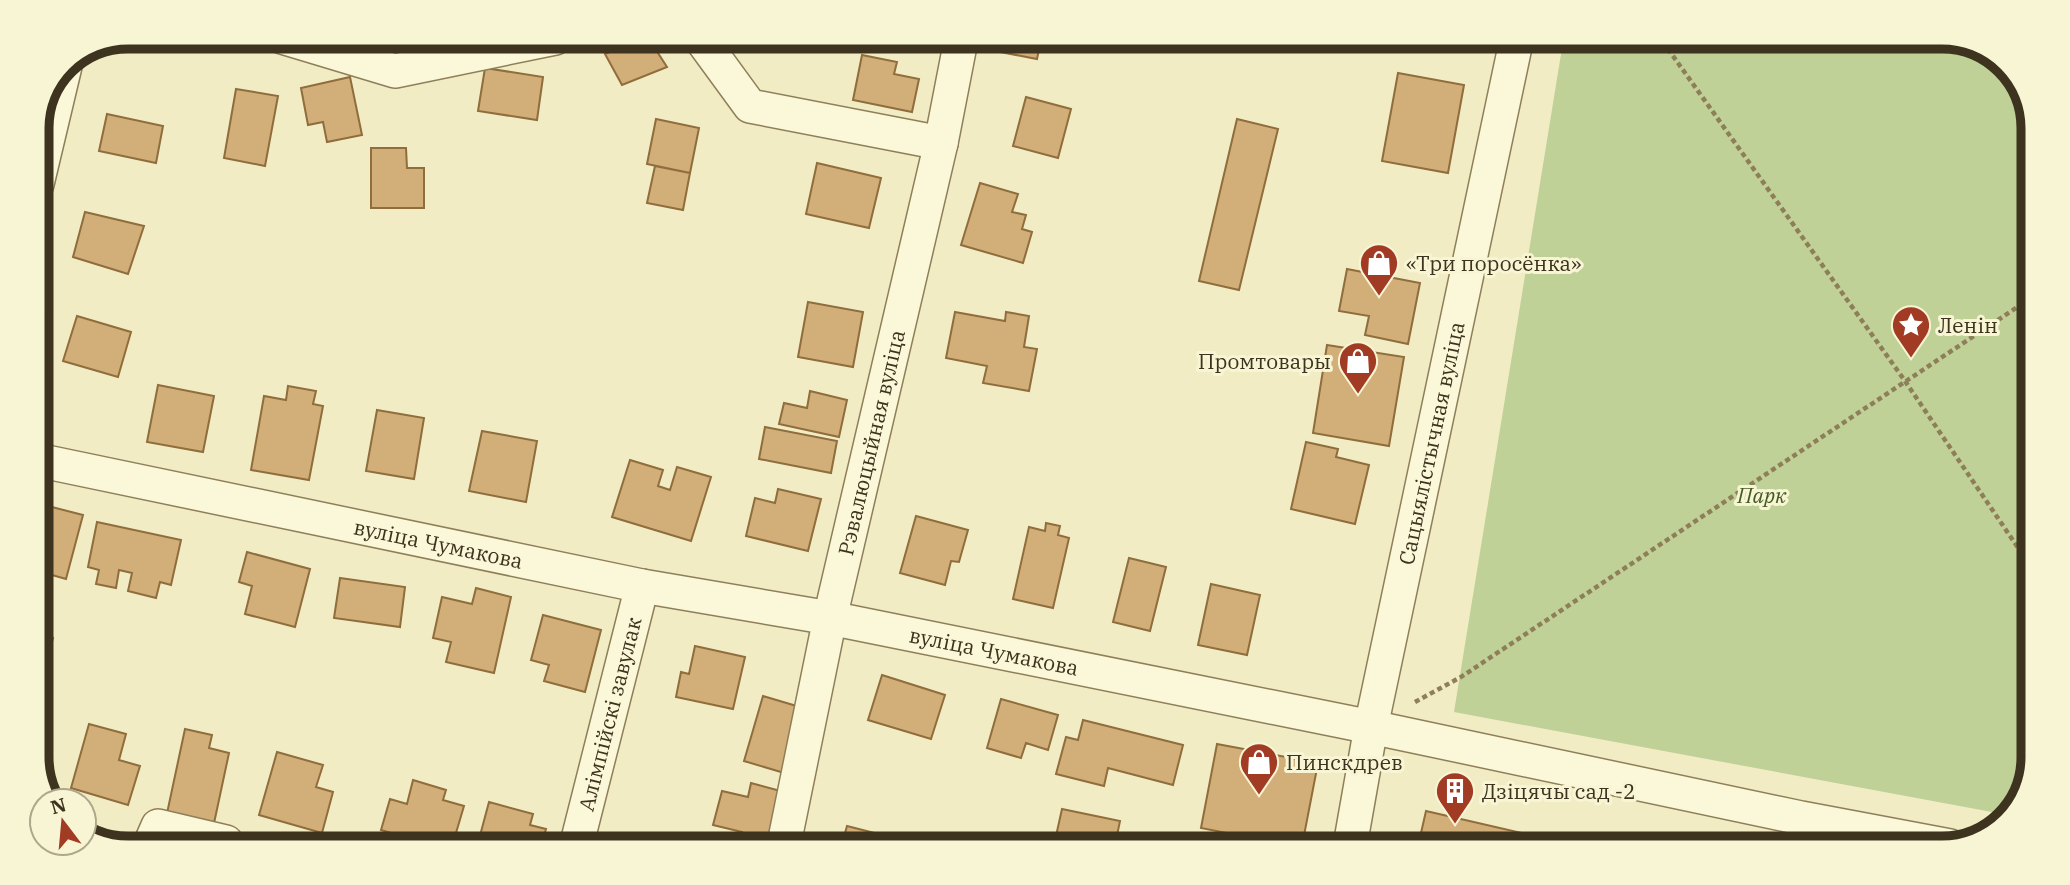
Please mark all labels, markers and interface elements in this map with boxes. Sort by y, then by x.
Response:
shop icon: «Три поросёнка» [1358,242,1400,297]
place label: «Три поросёнка» [1406,249,1582,277]
place icon: Ленін [1890,304,1932,359]
place label: Ленін [1938,311,1998,339]
street label: Сацыялістычная вуліца [1392,319,1470,567]
street label: Рэвалюцыйная вуліца [831,327,911,558]
shop icon: Промтовары [1337,340,1379,395]
place label: Промтовары [1198,347,1331,375]
park label: Парк [1736,481,1787,509]
street label: вуліца Чумакова [351,512,525,575]
street label: Алімпійскі завулак [572,614,648,814]
street label: вуліца Чумакова [907,620,1081,682]
shop icon: Пинскдрев [1238,741,1280,796]
place label: Пинскдрев [1286,748,1403,776]
building icon: Дзіцячы сад -2 [1434,770,1476,825]
place label: Дзіцячы сад -2 [1482,777,1636,805]
north arrow [28,787,98,857]
text: N [48,792,69,819]

